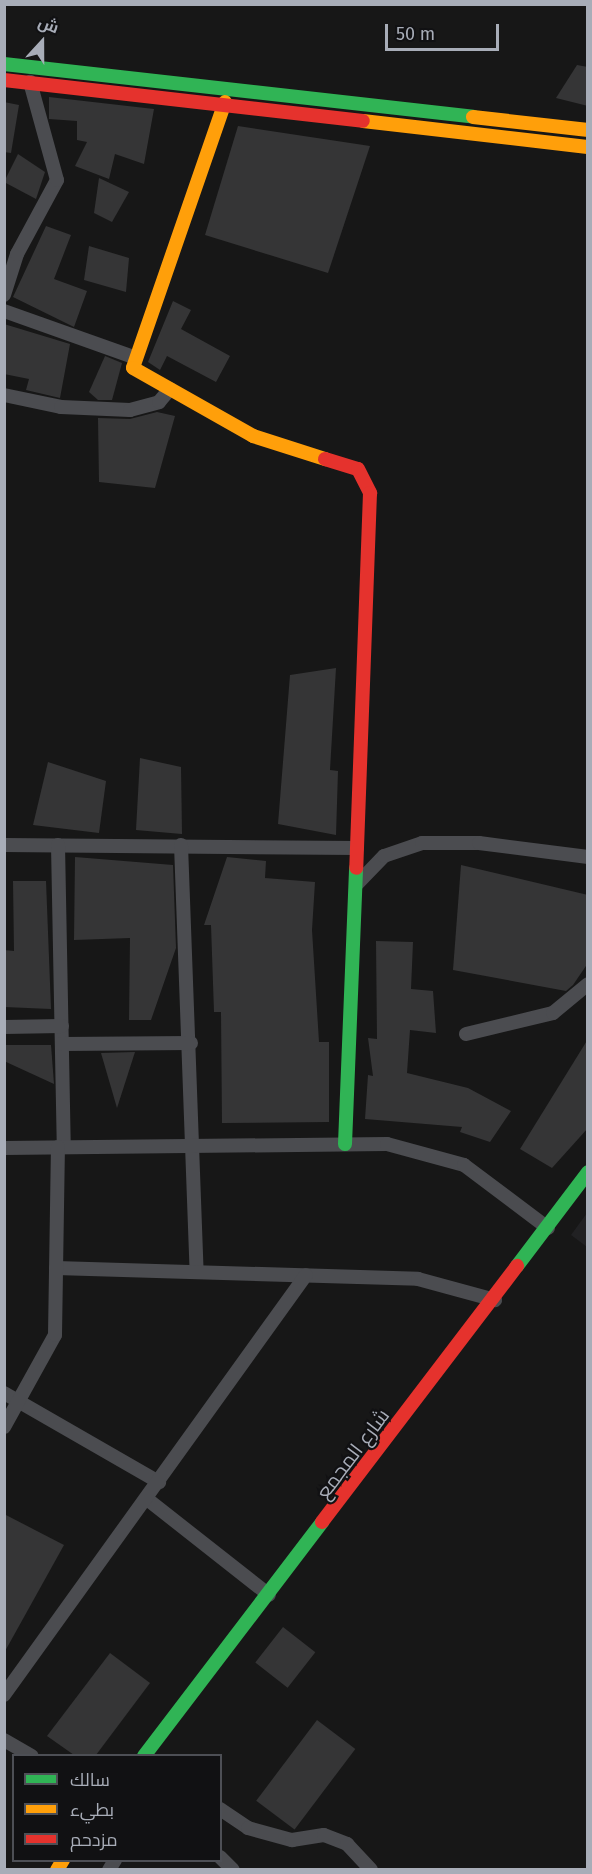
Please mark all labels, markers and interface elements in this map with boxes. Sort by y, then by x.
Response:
north arrow [12,12,72,72]
text: ش [36,12,62,37]
scale bar [388,12,502,50]
text: 50 m [396,23,435,45]
street label: شارع المجمع [311,1404,395,1504]
legend [12,1754,222,1862]
text: سالك [70,1769,110,1791]
text: بطيء [70,1799,114,1821]
text: مزدحم [70,1829,118,1851]

